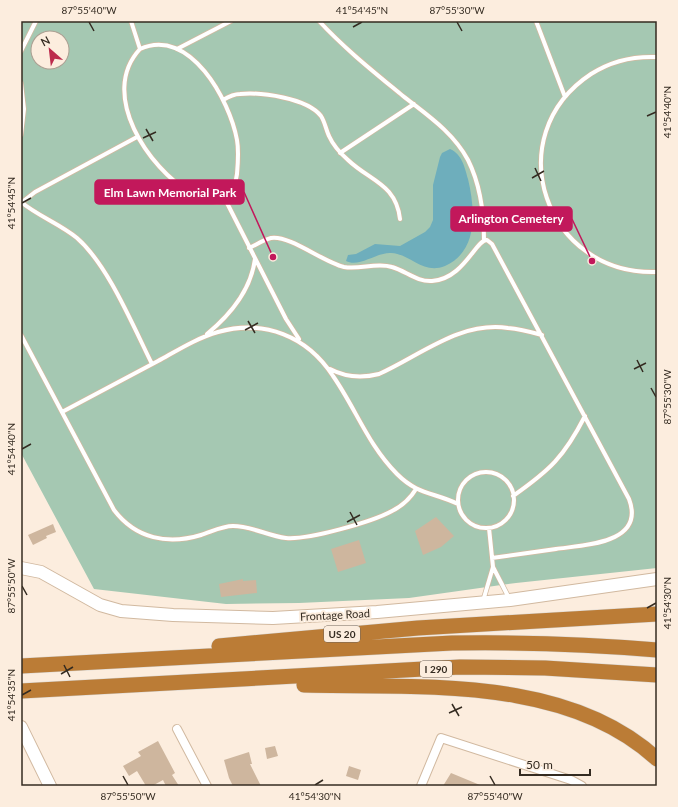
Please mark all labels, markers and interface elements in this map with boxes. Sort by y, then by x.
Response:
text: 87°55'40"W [61,4,117,16]
text: 41°54'45"N [336,4,388,16]
text: 87°55'30"W [429,4,485,16]
north arrow [30,30,70,70]
text: N [38,33,52,48]
text: 41°54'40"N [661,86,673,138]
text: 41°54'45"N [5,177,17,229]
callout: Elm Lawn Memorial Park [95,180,244,204]
text: Elm Lawn Memorial Park [104,185,237,200]
callout: Arlington Cemetery [451,207,572,231]
text: Arlington Cemetery [457,211,564,226]
text: 87°55'30"W [661,369,673,425]
text: 41°54'40"N [5,423,17,475]
text: 87°55'50"W [5,558,17,614]
text: 41°54'30"N [661,577,673,629]
street label: Frontage Road [300,606,370,623]
road number: US 20 [324,626,360,642]
road number: I 290 [420,661,452,677]
text: 41°54'35"N [5,669,17,721]
scale bar [520,751,590,777]
text: 50 m [526,757,553,772]
text: 87°55'50"W [100,790,156,802]
text: 41°54'30"N [289,790,341,802]
text: 87°55'40"W [467,790,523,802]

